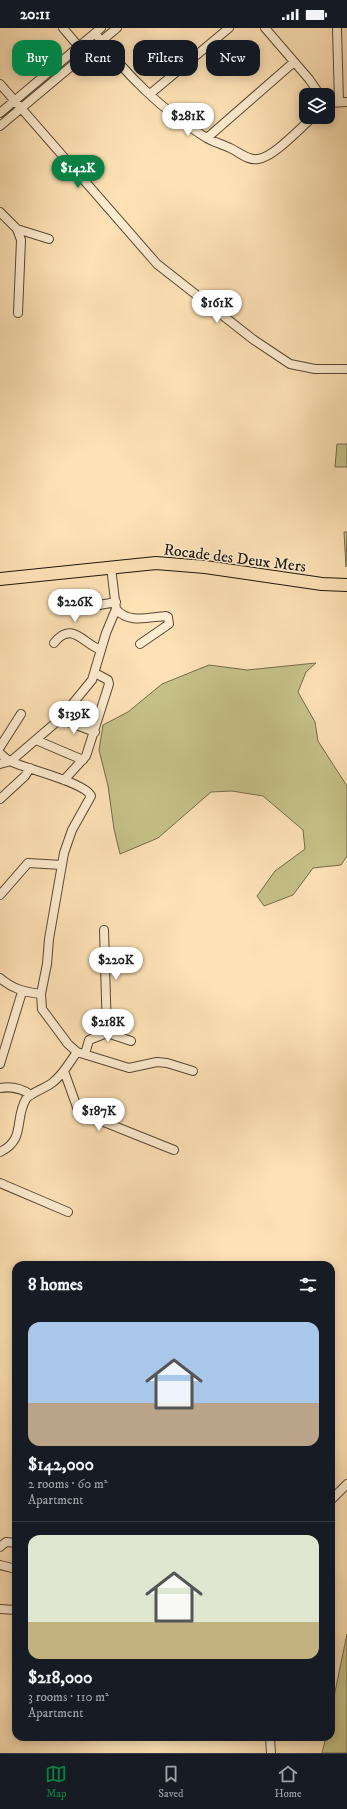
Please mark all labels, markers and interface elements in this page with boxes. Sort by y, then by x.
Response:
text: 20:11 [20,5,50,24]
chip: Buy [12,40,62,76]
chip: Rent [70,40,125,76]
chip: Filters [133,40,198,76]
chip: New [206,40,260,76]
map controls [299,88,335,124]
button: layers [299,88,335,124]
pin: $281K [160,103,216,137]
text: $281K [171,108,205,124]
pin: $142K [50,155,106,189]
text: $142K [61,160,95,176]
pin: $161K [189,290,245,324]
text: $161K [201,295,233,311]
street label: Rocade des Deux Mers [163,539,307,577]
pin: $226K [47,589,103,623]
text: $226K [57,594,93,610]
pin: $139K [46,701,102,735]
text: $139K [58,706,90,722]
pin: $220K [88,947,144,981]
text: $220K [98,952,134,968]
pin: $218K [80,1009,136,1043]
text: $218K [91,1014,125,1030]
pin: $187K [71,1098,127,1132]
text: $187K [82,1103,116,1119]
text: 8 homes [28,1274,83,1296]
icon: filters [297,1274,319,1296]
icon: home [138,1348,210,1420]
text: $142,000 [28,1454,94,1476]
text: 2 rooms · 60 m² [28,1476,108,1492]
text: Apartment [28,1492,83,1508]
icon: home [138,1561,210,1633]
text: $218,000 [28,1667,92,1689]
text: 3 rooms · 110 m² [28,1689,109,1705]
text: Apartment [28,1705,83,1721]
tab: Map [45,1763,67,1801]
tab: Saved [158,1763,184,1801]
tab: Home [274,1763,302,1801]

